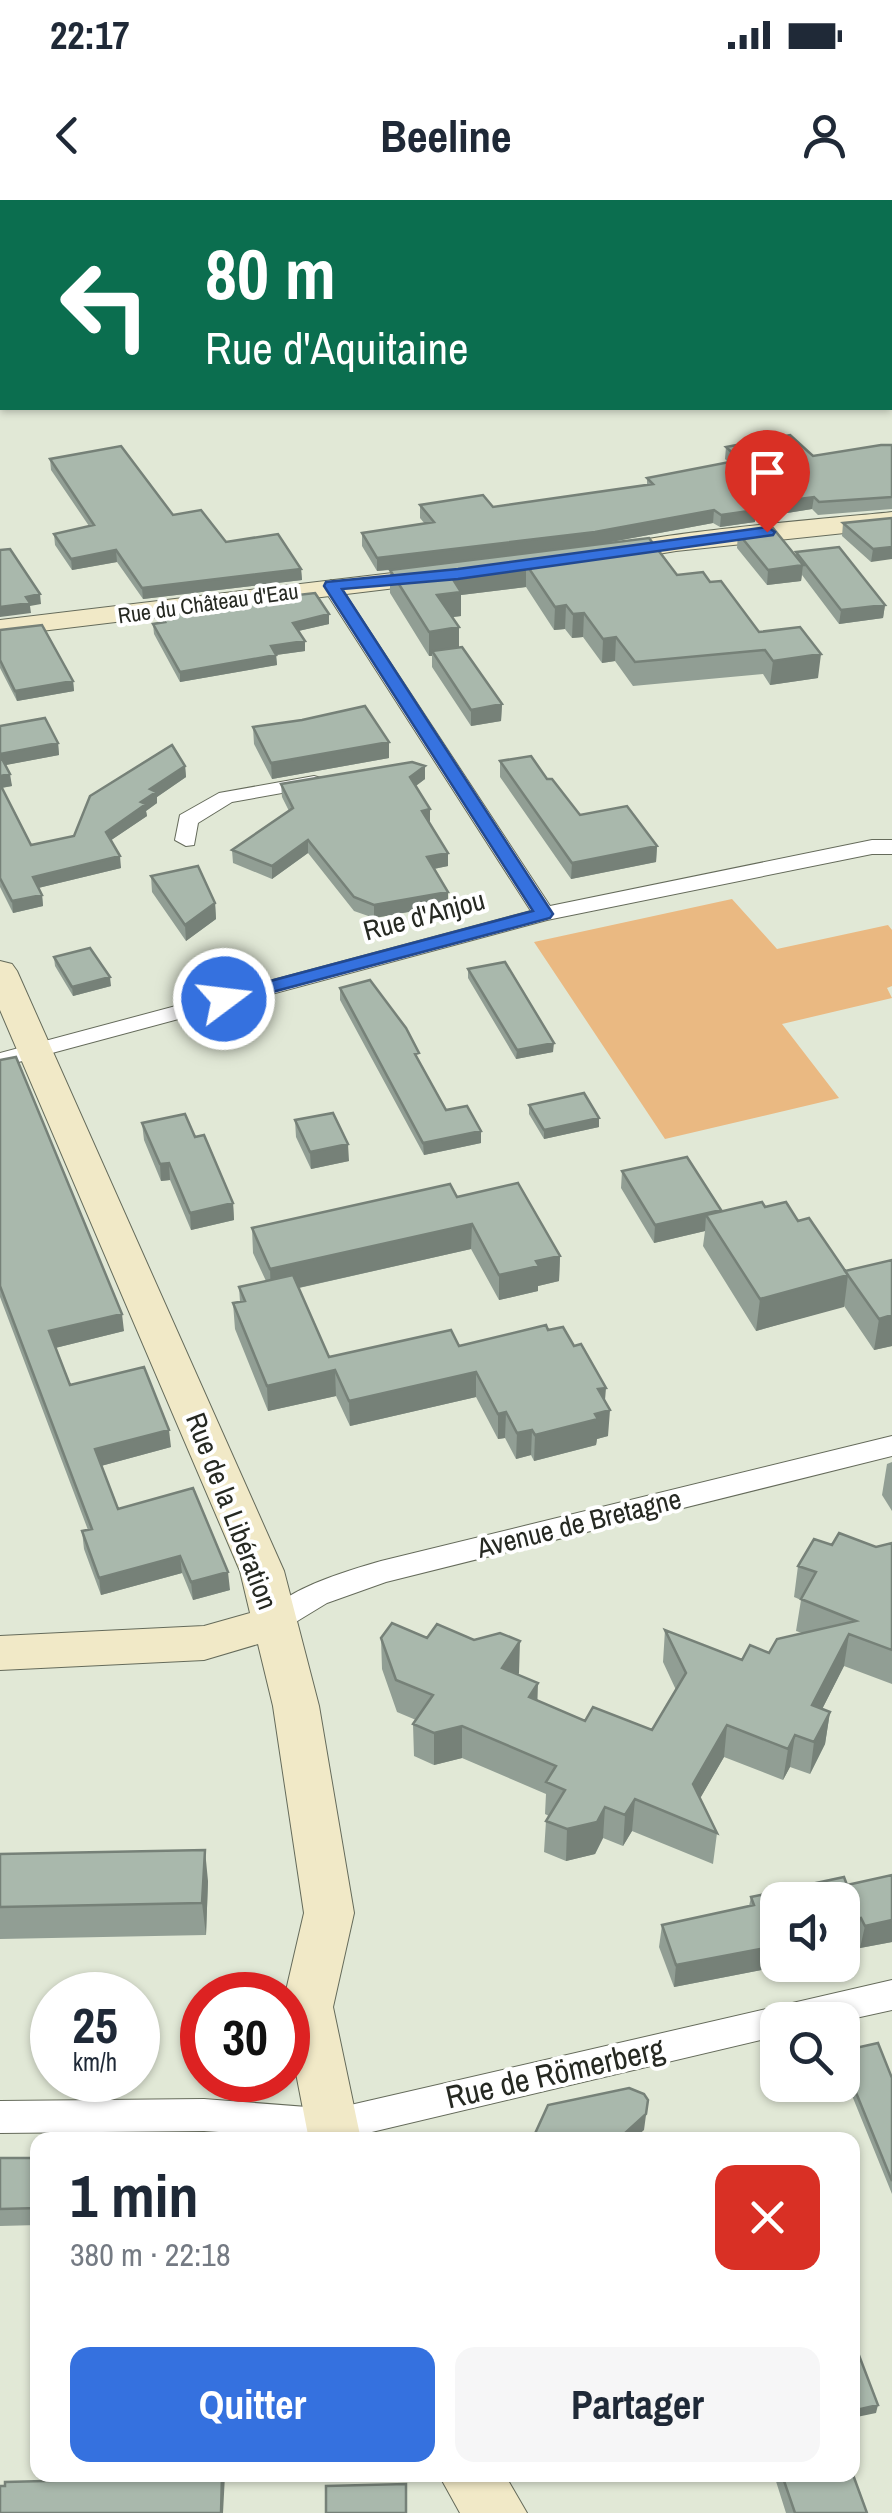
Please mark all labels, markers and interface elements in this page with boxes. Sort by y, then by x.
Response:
text: 22:17 [50,10,130,61]
text: Beeline [380,105,512,166]
icon: back [40,108,95,163]
icon: person [797,108,852,163]
text: 80 m [205,227,336,321]
icon: left [40,240,170,370]
text: Rue d'Aquitaine [205,317,469,378]
pin [725,430,810,533]
icon: arrive [740,445,795,500]
street label: Rue du Château d'Eau [116,575,300,631]
street label: Rue d'Anjou [359,881,489,949]
position arrow [172,947,276,1051]
street label: Rue de la Libération [177,1407,287,1615]
street label: Avenue de Bretagne [472,1479,685,1567]
map controls [760,1882,860,2102]
button: sound [760,1882,860,1982]
speed limit sign: 30 [180,1972,310,2102]
text: 25 [72,1991,118,2059]
button: search [760,2002,860,2102]
street label: Rue de Römerberg [441,2026,669,2119]
text: km/h [73,2045,117,2079]
text: 1 min [70,2155,199,2236]
button: close [715,2165,820,2270]
text: 380 m · 22:18 [70,2233,230,2276]
button: Quitter [70,2347,435,2462]
button: Partager [455,2347,820,2462]

